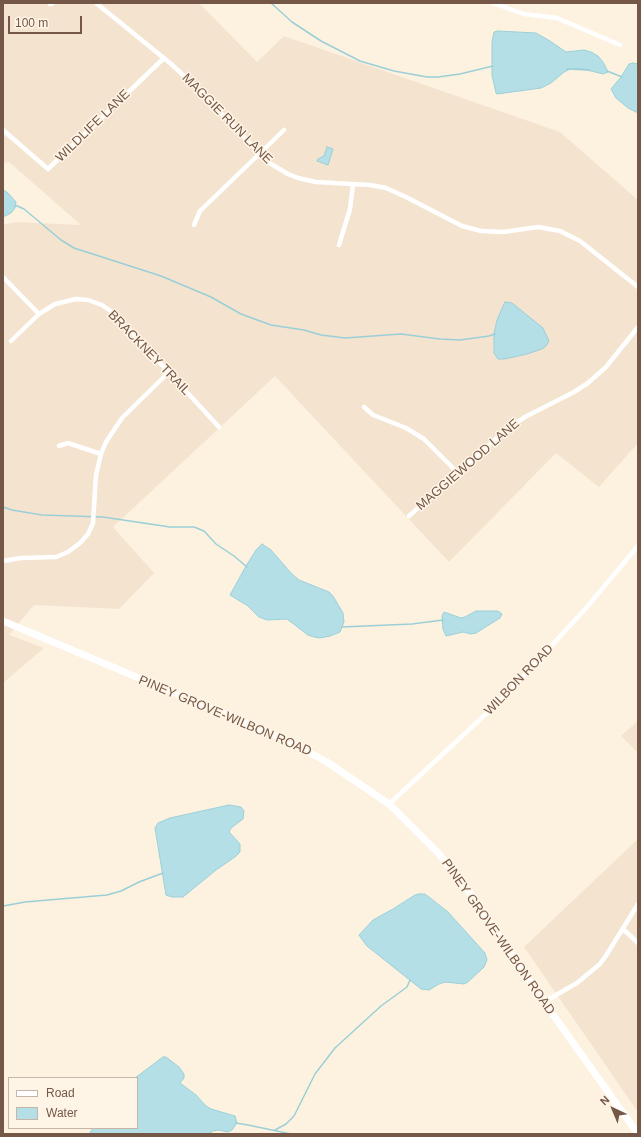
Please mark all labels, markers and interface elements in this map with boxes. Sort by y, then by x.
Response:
scale bar [10,8,84,34]
text: 100 m [15,16,48,30]
street label: MAGGIE RUN LANE [179,71,275,167]
street label: WILDLIFE LANE [53,87,133,165]
street label: BRACKNEY TRAIL [104,307,194,399]
street label: MAGGIEWOOD LANE [413,416,523,514]
street label: WILBON ROAD [481,641,557,719]
street label: PINEY GROVE-WILBON ROAD [136,672,314,760]
street label: PINEY GROVE-WILBON ROAD [438,856,558,1018]
legend [8,1077,138,1129]
text: Road [46,1086,75,1100]
north arrow [593,1089,633,1129]
text: N [598,1093,612,1107]
text: Water [46,1106,78,1120]

